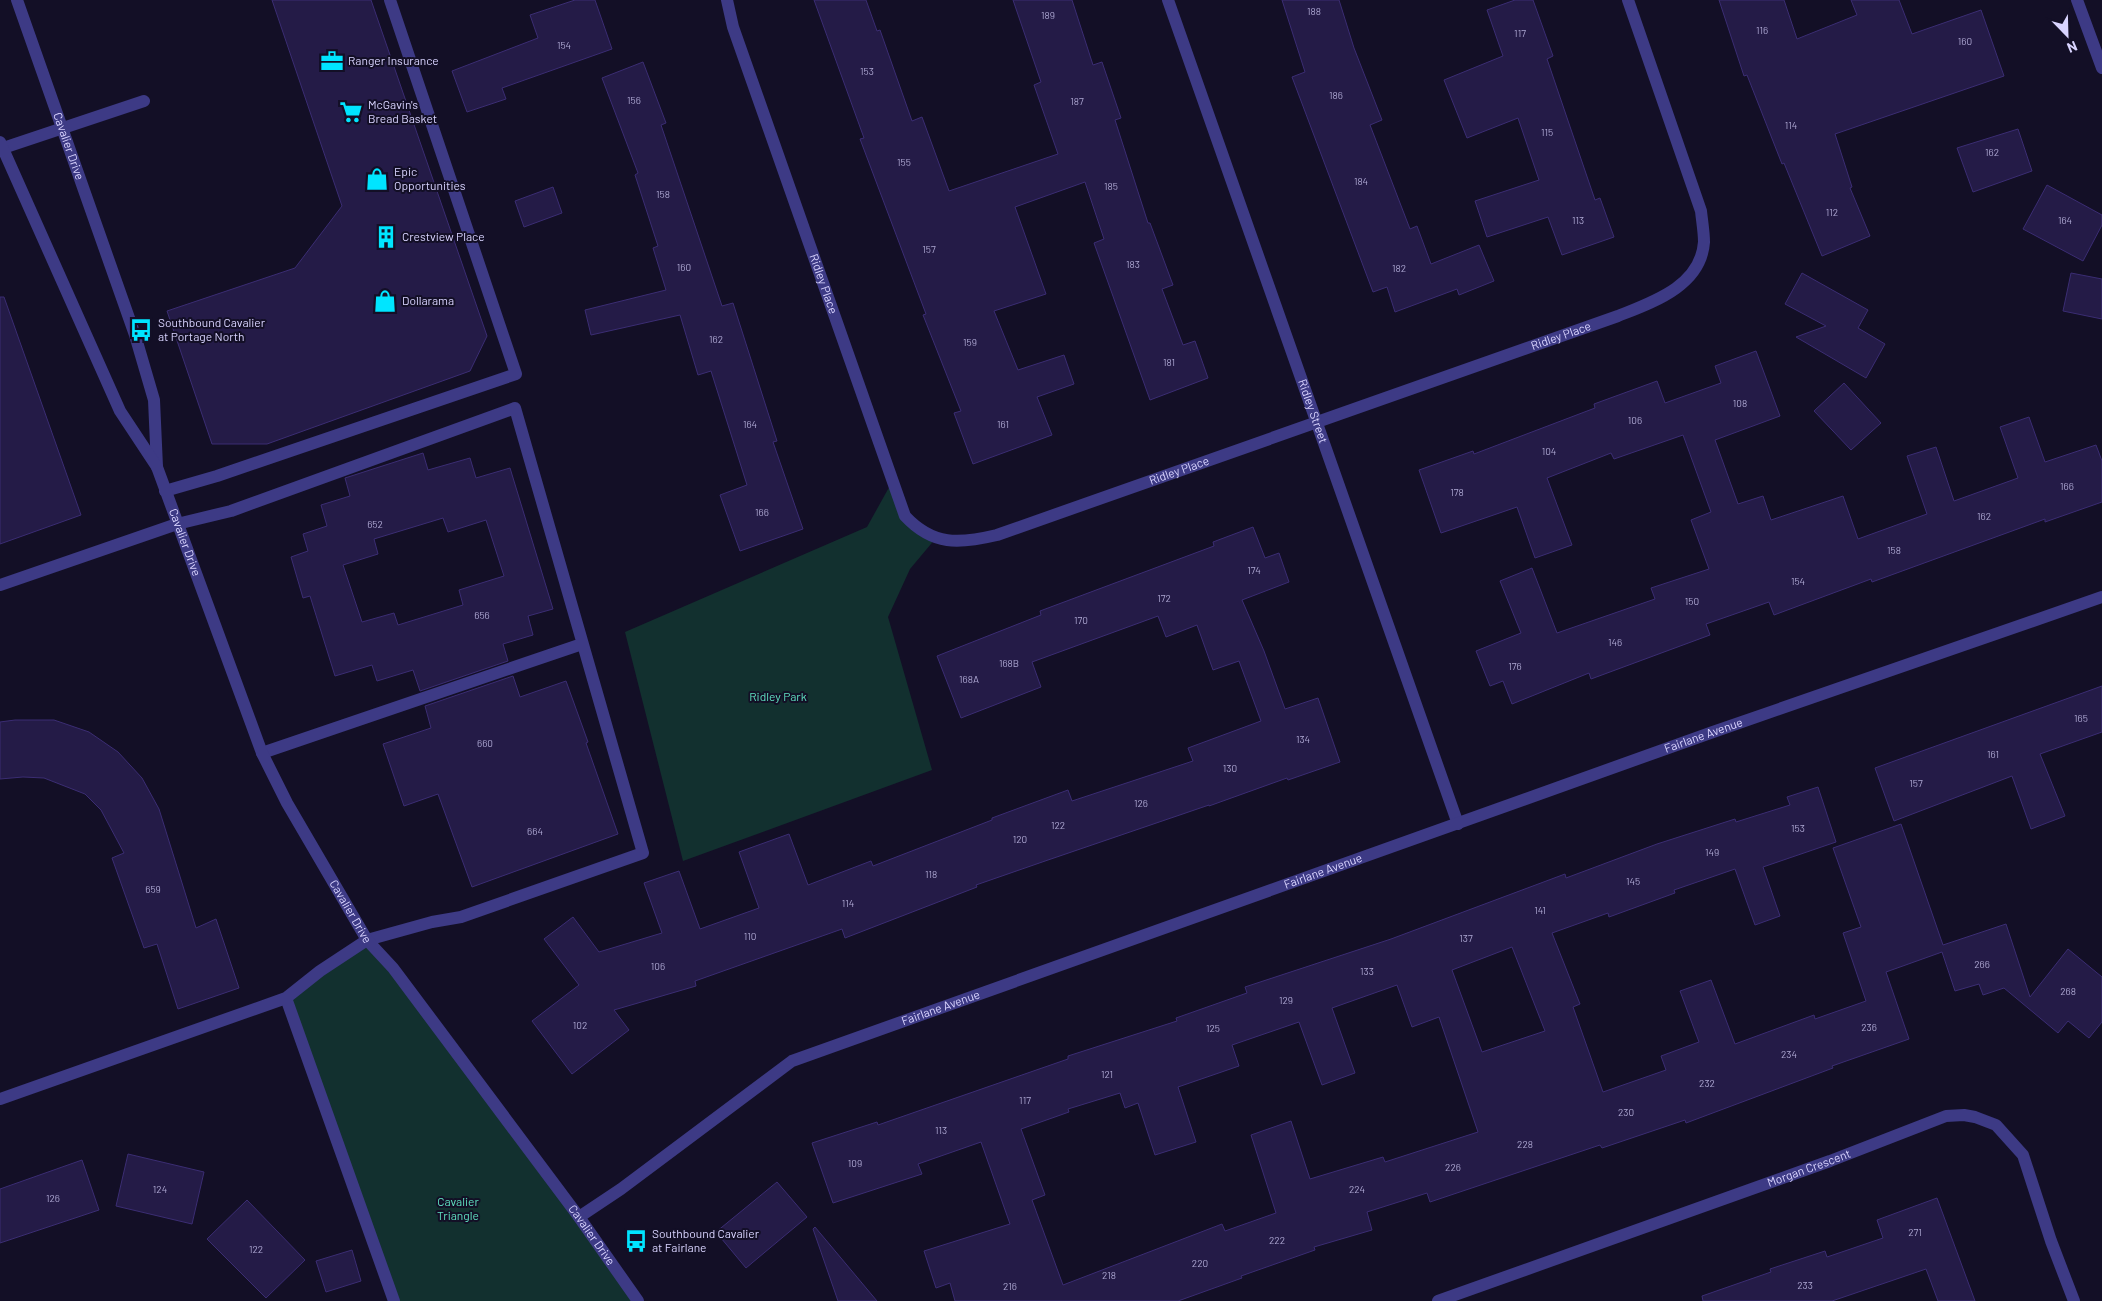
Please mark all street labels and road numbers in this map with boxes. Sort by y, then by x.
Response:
street label: Cavalier Drive [51,110,88,182]
street label: Ridley Place [807,252,841,315]
street label: Ridley Place [1529,318,1593,352]
street label: Ridley Street [1296,377,1331,445]
street label: Ridley Place [1147,453,1211,487]
street label: Cavalier Drive [167,506,204,578]
street label: Fairlane Avenue [1662,714,1744,755]
street label: Fairlane Avenue [1282,850,1364,891]
street label: Cavalier Drive [327,877,375,945]
street label: Fairlane Avenue [899,986,981,1027]
street label: Morgan Crescent [1765,1146,1852,1189]
street label: Cavalier Drive [566,1202,619,1267]

